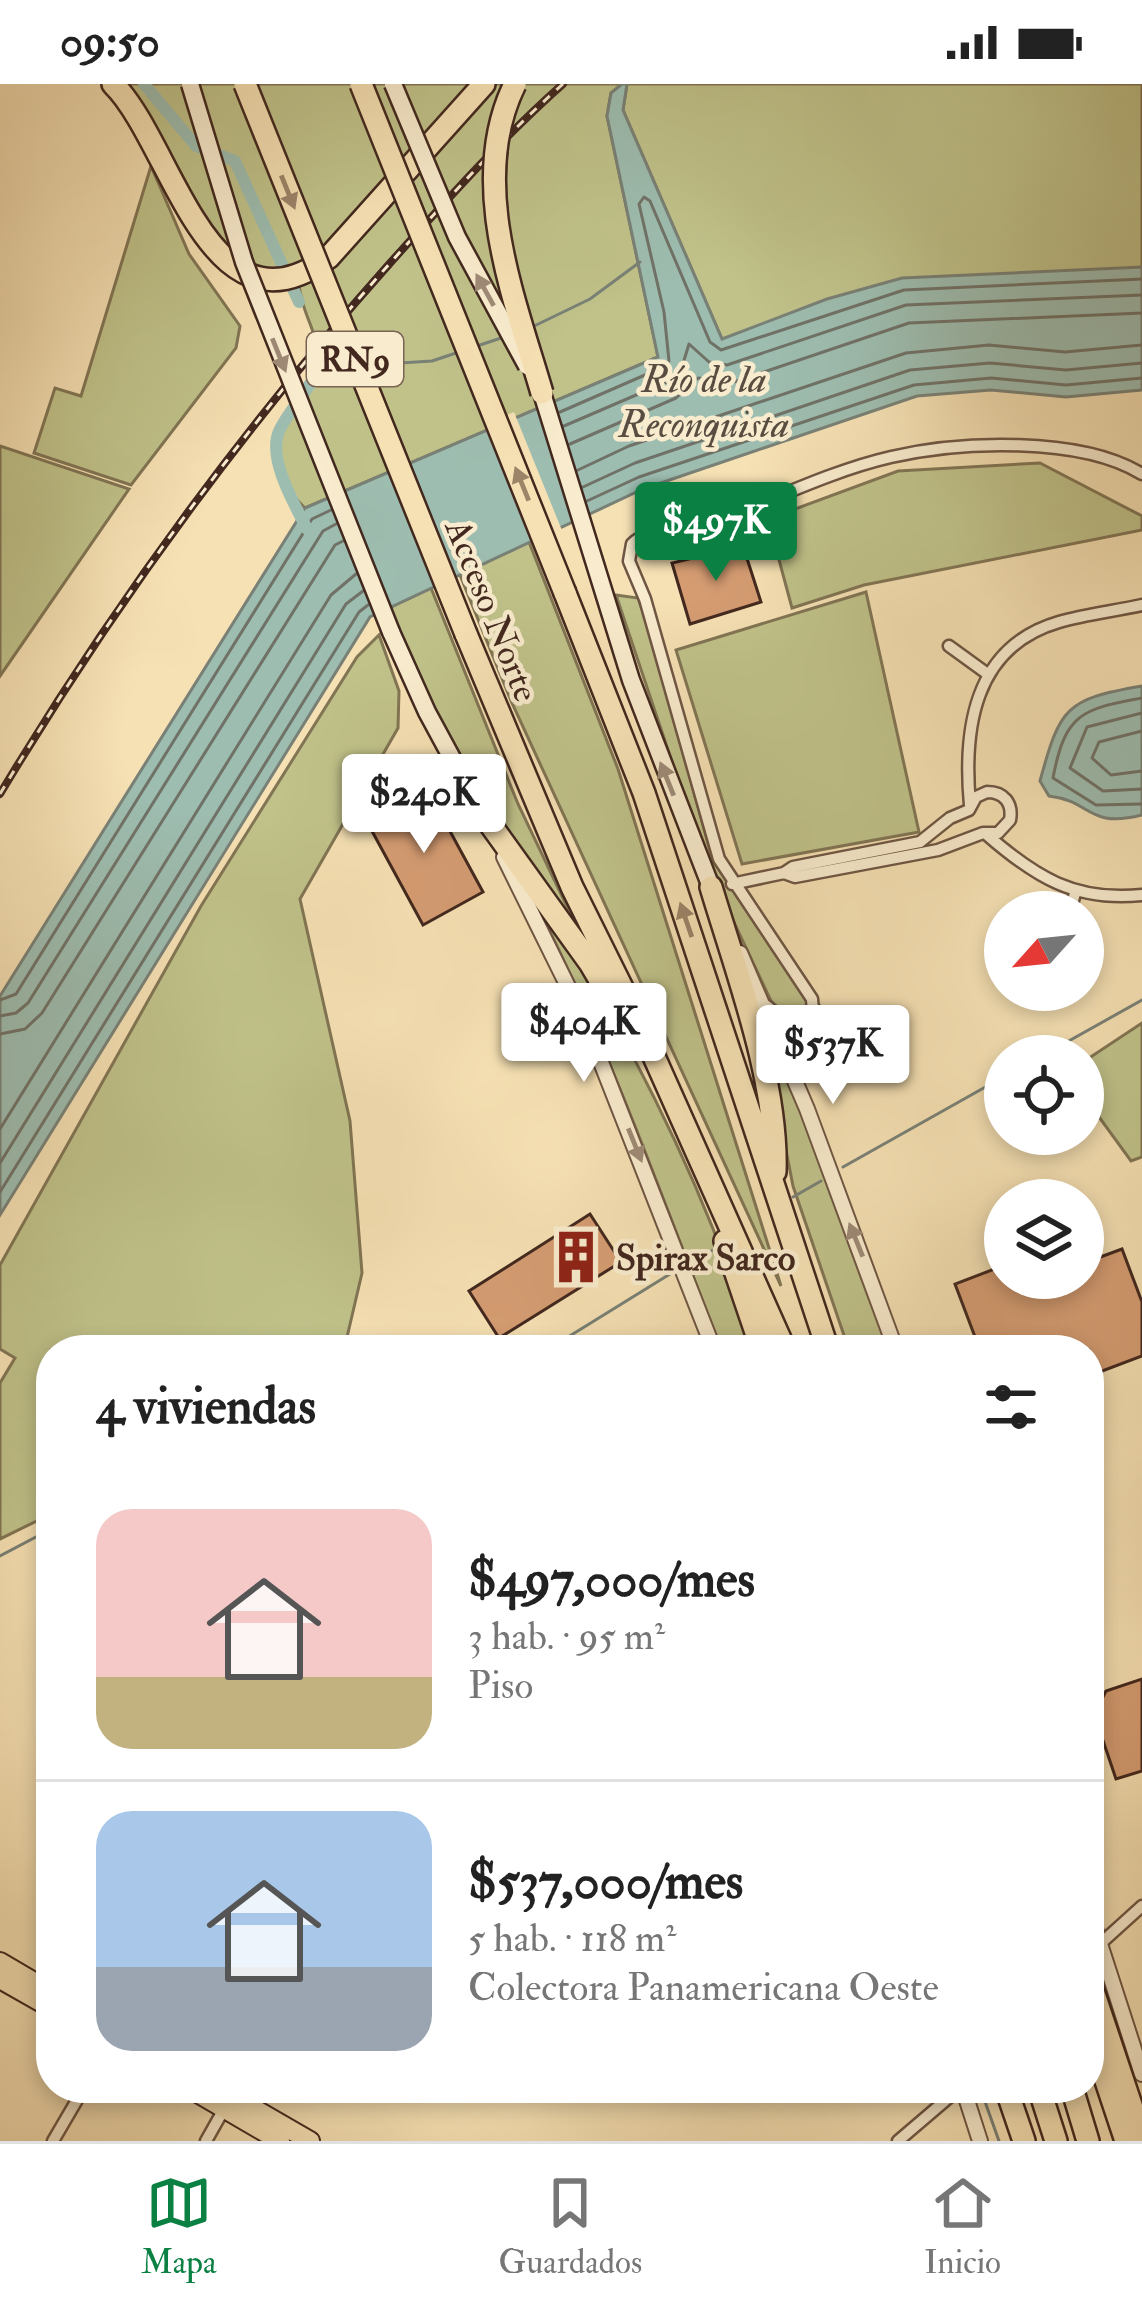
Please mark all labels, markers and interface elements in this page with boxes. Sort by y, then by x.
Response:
text: 09:50 [60,14,160,70]
one-way arrow [279,175,298,211]
one-way arrow [475,273,496,308]
road number: RN9 [307,332,403,386]
one-way arrow [270,337,289,373]
water label: Río de la Reconquista [618,355,789,449]
one-way arrow [512,466,531,502]
pin: $497K [632,482,800,584]
text: $497K [662,496,770,545]
street label: Acceso Norte [434,512,549,708]
pin: $240K [340,754,508,856]
one-way arrow [657,760,676,796]
text: $240K [369,768,479,817]
north arrow [984,891,1104,1011]
map controls [984,891,1104,1299]
one-way arrow [676,901,695,938]
pin: $404K [500,983,668,1085]
text: $404K [528,997,640,1046]
pin: $537K [749,1005,917,1107]
text: $537K [783,1019,883,1068]
button: locate [984,1035,1104,1155]
one-way arrow [626,1127,645,1163]
button: layers [984,1179,1104,1299]
one-way arrow [846,1222,865,1258]
building icon: Spirax Sarco [547,1228,605,1286]
place label: Spirax Sarco [616,1236,795,1281]
icon: filters [978,1374,1044,1440]
text: 4 viviendas [96,1375,316,1439]
text: $497,000/mes [468,1548,755,1612]
icon: home [192,1557,336,1701]
text: 3 hab. · 95 m² [468,1612,665,1661]
text: Piso [468,1661,533,1710]
text: $537,000/mes [468,1850,743,1914]
icon: home [192,1859,336,2003]
text: 5 hab. · 118 m² [468,1914,676,1963]
text: Colectora Panamericana Oeste [468,1963,939,2012]
tab: Mapa [141,2170,217,2283]
tab: Guardados [499,2170,642,2283]
tab: Inicio [924,2170,1001,2283]

